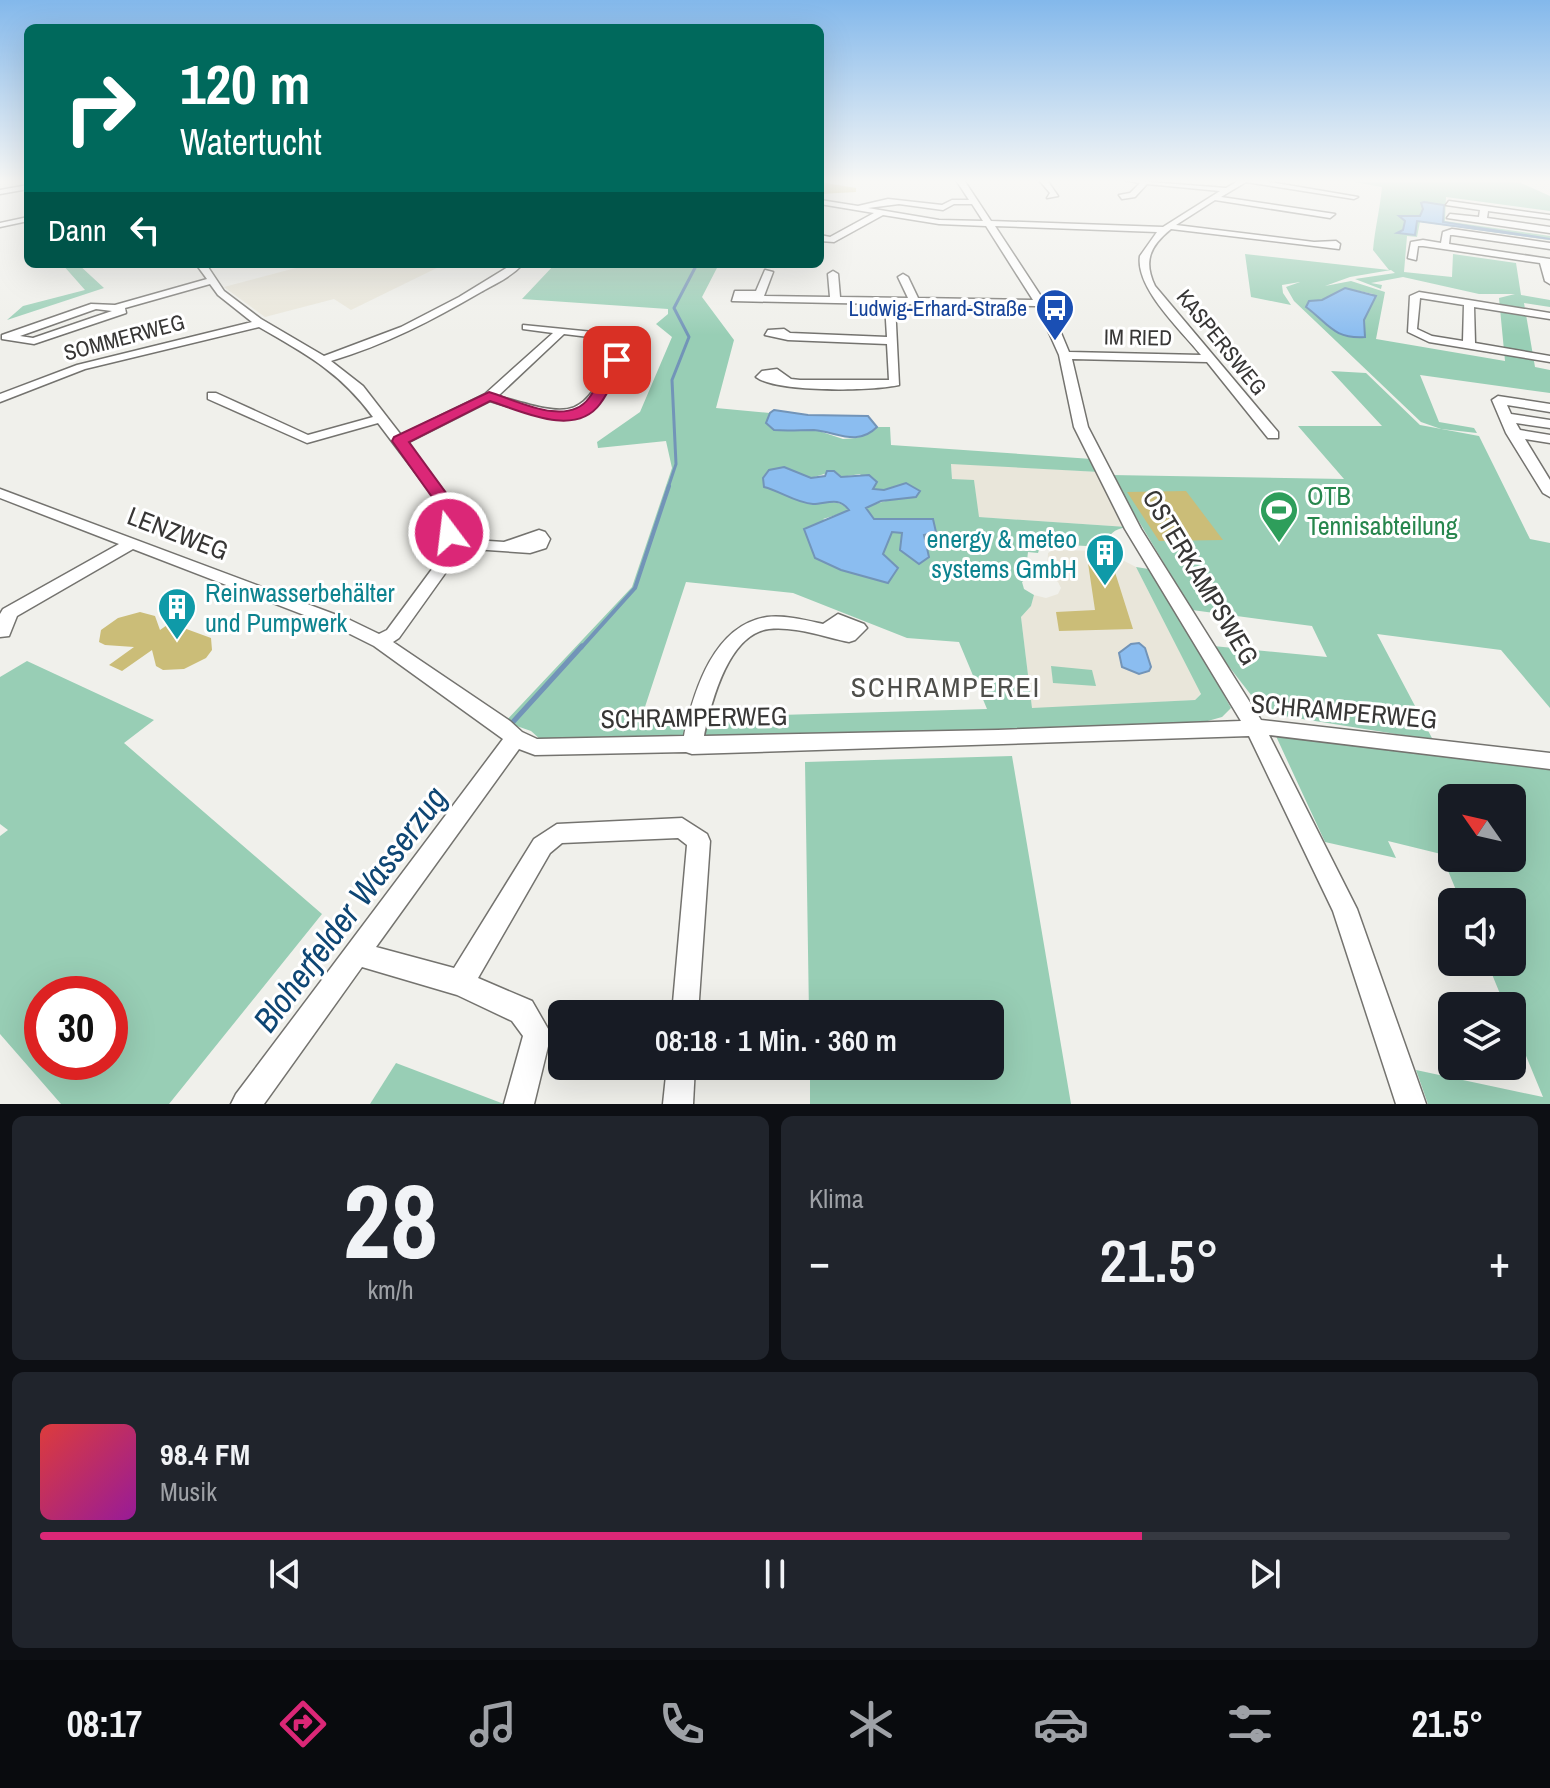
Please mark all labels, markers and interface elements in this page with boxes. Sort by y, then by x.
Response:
text: 120 m [180,46,310,121]
icon: right [48,56,152,160]
text: Watertucht [180,118,322,166]
icon: left [123,208,167,252]
text: Dann [48,210,107,250]
street label: KASPERSWEG [1170,283,1274,401]
bus stop icon: Ludwig-Erhard-Straße [1034,287,1076,342]
place label: Ludwig-Erhard-Straße [849,293,1027,323]
street label: SOMMERWEG [60,306,188,368]
street label: IM RIED [1104,321,1172,353]
pin [583,326,651,394]
icon: arrive [595,338,639,382]
place label: OTB Tennisabteilung [1307,478,1458,543]
street label: OSTERKAMPSWEG [1135,483,1267,671]
sports icon: OTB Tennisabteilung [1258,489,1300,544]
position arrow [407,491,491,575]
street label: LENZWEG [123,498,233,568]
place label: energy & meteo systems GmbH [926,521,1077,586]
building icon: energy & meteo systems GmbH [1084,532,1126,587]
place label: Reinwasserbehälter und Pumpwerk [205,575,395,640]
building icon: Reinwasserbehälter und Pumpwerk [156,586,198,641]
district label: SCHRAMPEREI [851,668,1041,706]
street label: SCHRAMPERWEG [1249,685,1439,737]
street label: SCHRAMPERWEG [600,698,788,736]
water label: Bloherfelder Wasserzug [242,777,458,1041]
north arrow [1438,784,1526,872]
map controls [1438,784,1526,1080]
button: sound [1438,888,1526,976]
speed limit sign: 30 [24,976,128,1080]
button: layers [1438,992,1526,1080]
text: 08:18 · 1 Min. · 360 m [655,1020,897,1060]
text: 28 [343,1150,438,1290]
text: Klima [809,1181,864,1216]
text: 21.5° [1100,1220,1219,1301]
text: − [809,1231,830,1291]
text: + [1489,1231,1510,1291]
text: km/h [367,1272,414,1307]
text: 98.4 FM [160,1434,250,1474]
text: Musik [160,1474,217,1509]
icon: previous [263,1552,307,1596]
icon: pause [753,1552,797,1596]
icon: next [1243,1552,1287,1596]
icon: directions [275,1696,331,1752]
icon: music [465,1696,521,1752]
icon: phone [654,1696,710,1752]
icon: climate [843,1696,899,1752]
icon: car [1033,1696,1089,1752]
icon: filters [1222,1696,1278,1752]
text: 08:17 [67,1700,142,1748]
text: 21.5° [1411,1700,1483,1748]

